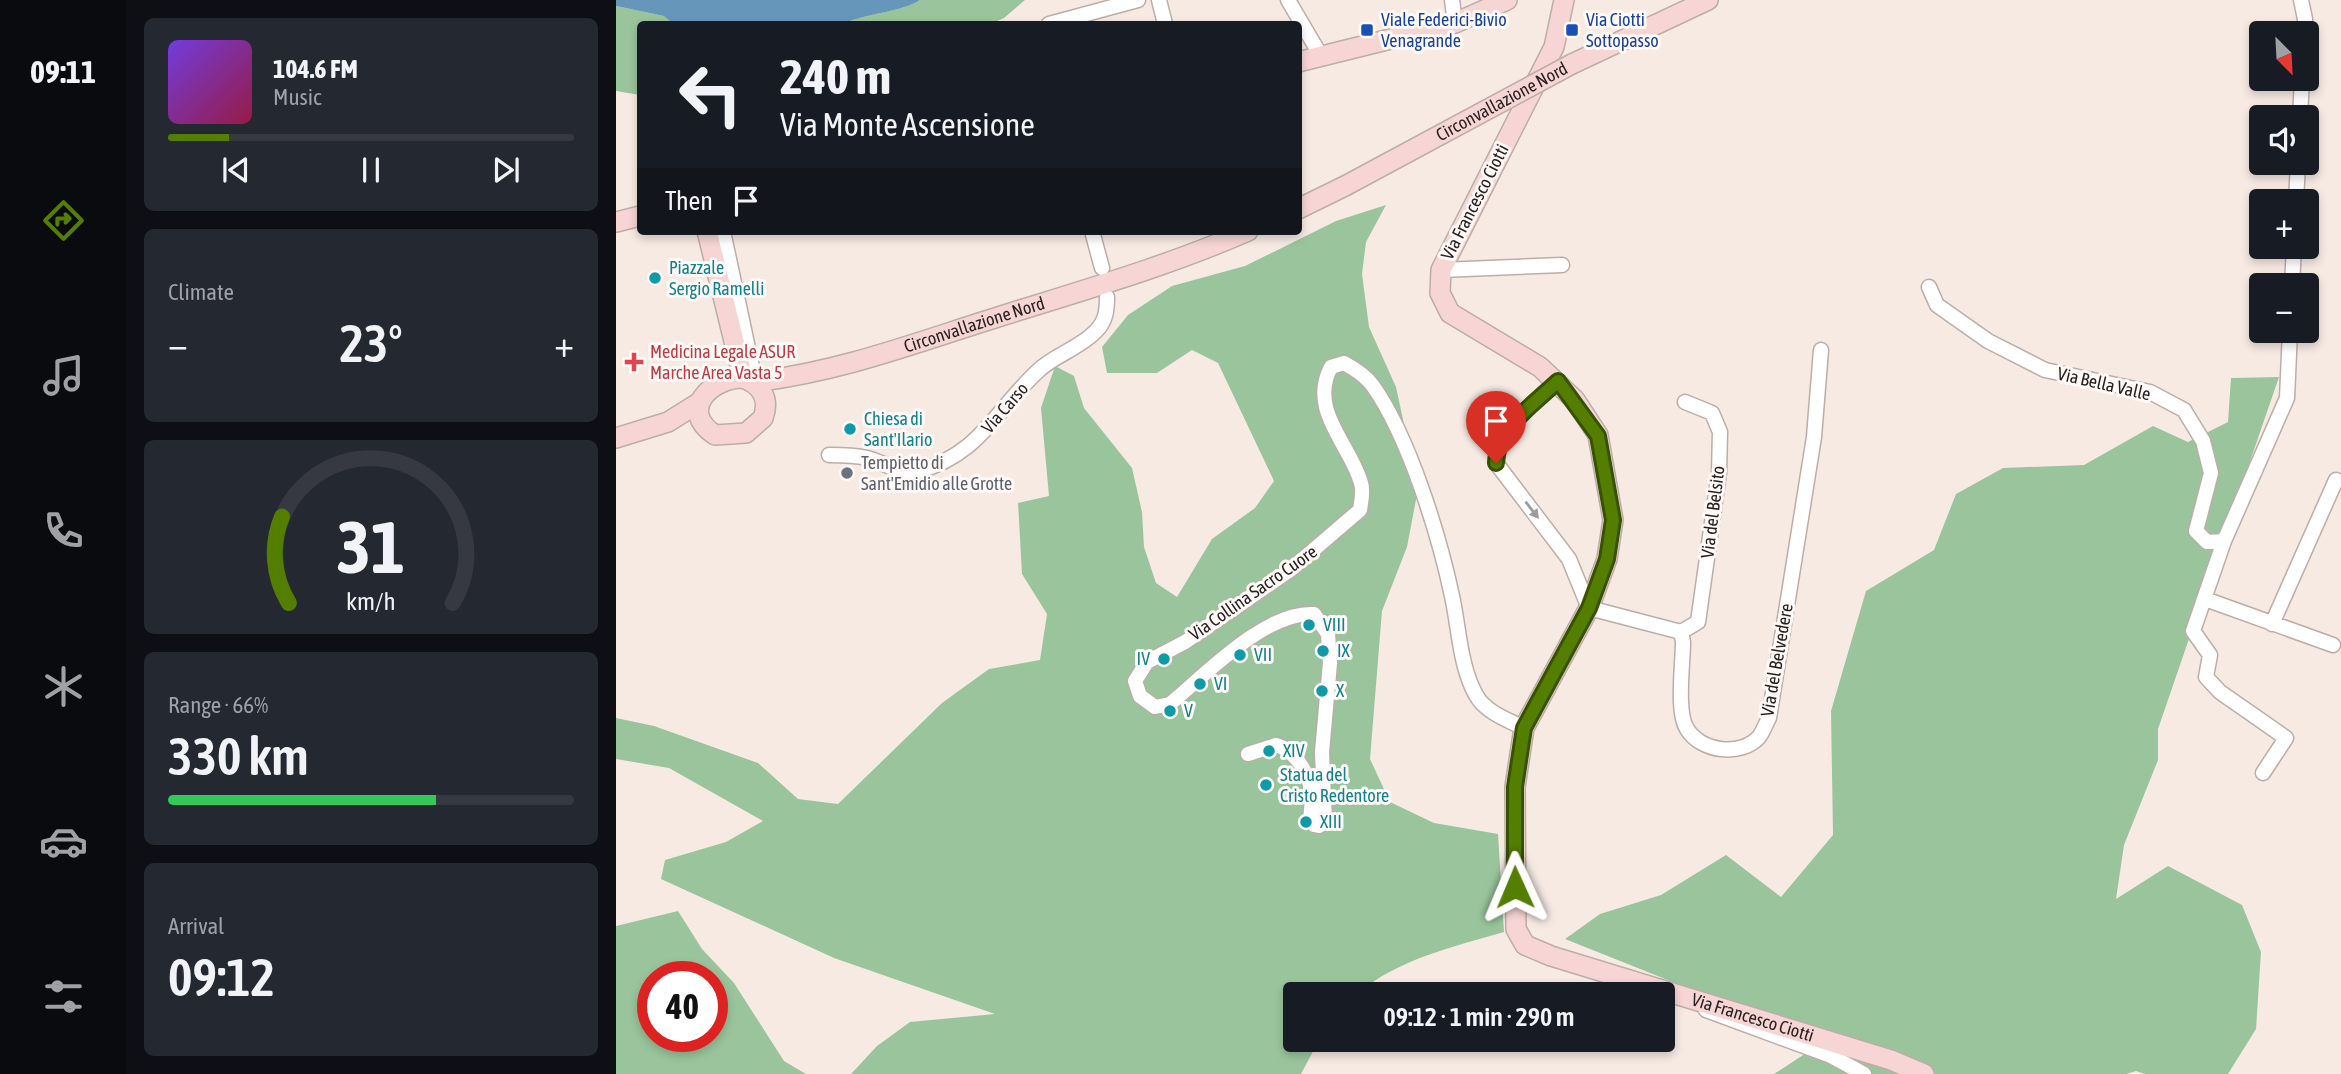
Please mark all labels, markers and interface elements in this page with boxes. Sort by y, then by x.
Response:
place label: Viale Federici-Bivio Venagrande [1381,9,1507,51]
place label: Via Ciotti Sottopasso [1586,9,1659,51]
north arrow [2249,21,2319,91]
map controls [2249,21,2319,343]
marker: Viale Federici-Bivio Venagrande [1359,22,1375,38]
marker: Via Ciotti Sottopasso [1564,22,1580,38]
text: 240 m [780,48,891,104]
icon: left [665,49,756,140]
text: 09:11 [30,53,96,90]
text: 104.6 FM [273,54,358,84]
street label: Circonvallazione Nord [1432,57,1571,145]
text: Music [273,84,321,110]
button: sound [2249,105,2319,175]
text: Via Monte Ascensione [780,106,1035,143]
street label: Via Francesco Ciotti [1436,141,1513,263]
icon: previous [217,151,255,189]
icon: pause [352,151,390,189]
icon: next [487,151,525,189]
icon: arrive [727,182,765,220]
text: Then [665,186,713,216]
button: + [2249,189,2319,259]
icon: directions [39,196,88,245]
place label: Piazzale Sergio Ramelli [669,257,765,299]
marker: Piazzale Sergio Ramelli [647,270,663,286]
button: − [2249,273,2319,343]
text: Climate [168,279,234,305]
street label: Circonvallazione Nord [901,292,1047,357]
text: 23° [339,313,403,373]
text: − [168,322,188,365]
text: + [554,322,574,365]
place label: Medicina Legale ASUR Marche Area Vasta 5 [650,341,795,383]
icon: music [39,351,88,400]
marker: Medicina Legale ASUR Marche Area Vasta 5 [624,352,644,372]
street label: Via Bella Valle [2055,363,2153,404]
street label: Via Carso [977,378,1032,437]
pin [1466,391,1526,463]
icon: arrive [1477,402,1515,440]
place label: Chiesa di Sant'Ilario [864,408,932,450]
marker: Chiesa di Sant'Ilario [842,421,858,437]
place label: Tempietto di Sant'Emidio alle Grotte [861,452,1012,494]
street label: Via del Belsito [1696,464,1729,559]
marker: Tempietto di Sant'Emidio alle Grotte [839,465,855,481]
one-way arrow [1524,501,1538,519]
text: 31 [337,505,405,588]
icon: phone [39,506,88,555]
street label: Via Collina Sacro Cuore [1185,541,1321,645]
text: km/h [346,587,396,615]
street label: Via del Belvedere [1756,602,1797,718]
place label: VIII [1323,614,1346,635]
marker: VIII [1301,617,1317,633]
place label: IX [1337,640,1351,661]
marker: IX [1315,643,1331,659]
place label: VII [1254,644,1272,665]
marker: VII [1232,647,1248,663]
place label: IV [1137,648,1150,669]
marker: IV [1156,651,1172,667]
icon: climate [39,662,88,711]
place label: VI [1214,673,1227,694]
marker: VI [1192,676,1208,692]
place label: X [1336,680,1345,701]
marker: X [1314,683,1330,699]
text: Range · 66% [168,692,268,718]
place label: V [1184,700,1193,721]
marker: V [1162,703,1178,719]
text: 330 km [168,726,309,786]
place label: XIV [1283,740,1305,761]
marker: XIV [1261,743,1277,759]
place label: Statua del Cristo Redentore [1280,764,1389,806]
marker: Statua del Cristo Redentore [1258,777,1274,793]
place label: XIII [1320,811,1342,832]
marker: XIII [1298,814,1314,830]
icon: car [39,817,88,866]
position arrow [1478,850,1552,924]
text: Arrival [168,913,224,939]
text: 09:12 [168,947,275,1007]
speed limit sign: 40 [637,961,728,1052]
icon: filters [39,972,88,1021]
street label: Via Francesco Ciotti [1689,989,1817,1046]
text: 09:12 · 1 min · 290 m [1384,1002,1574,1032]

